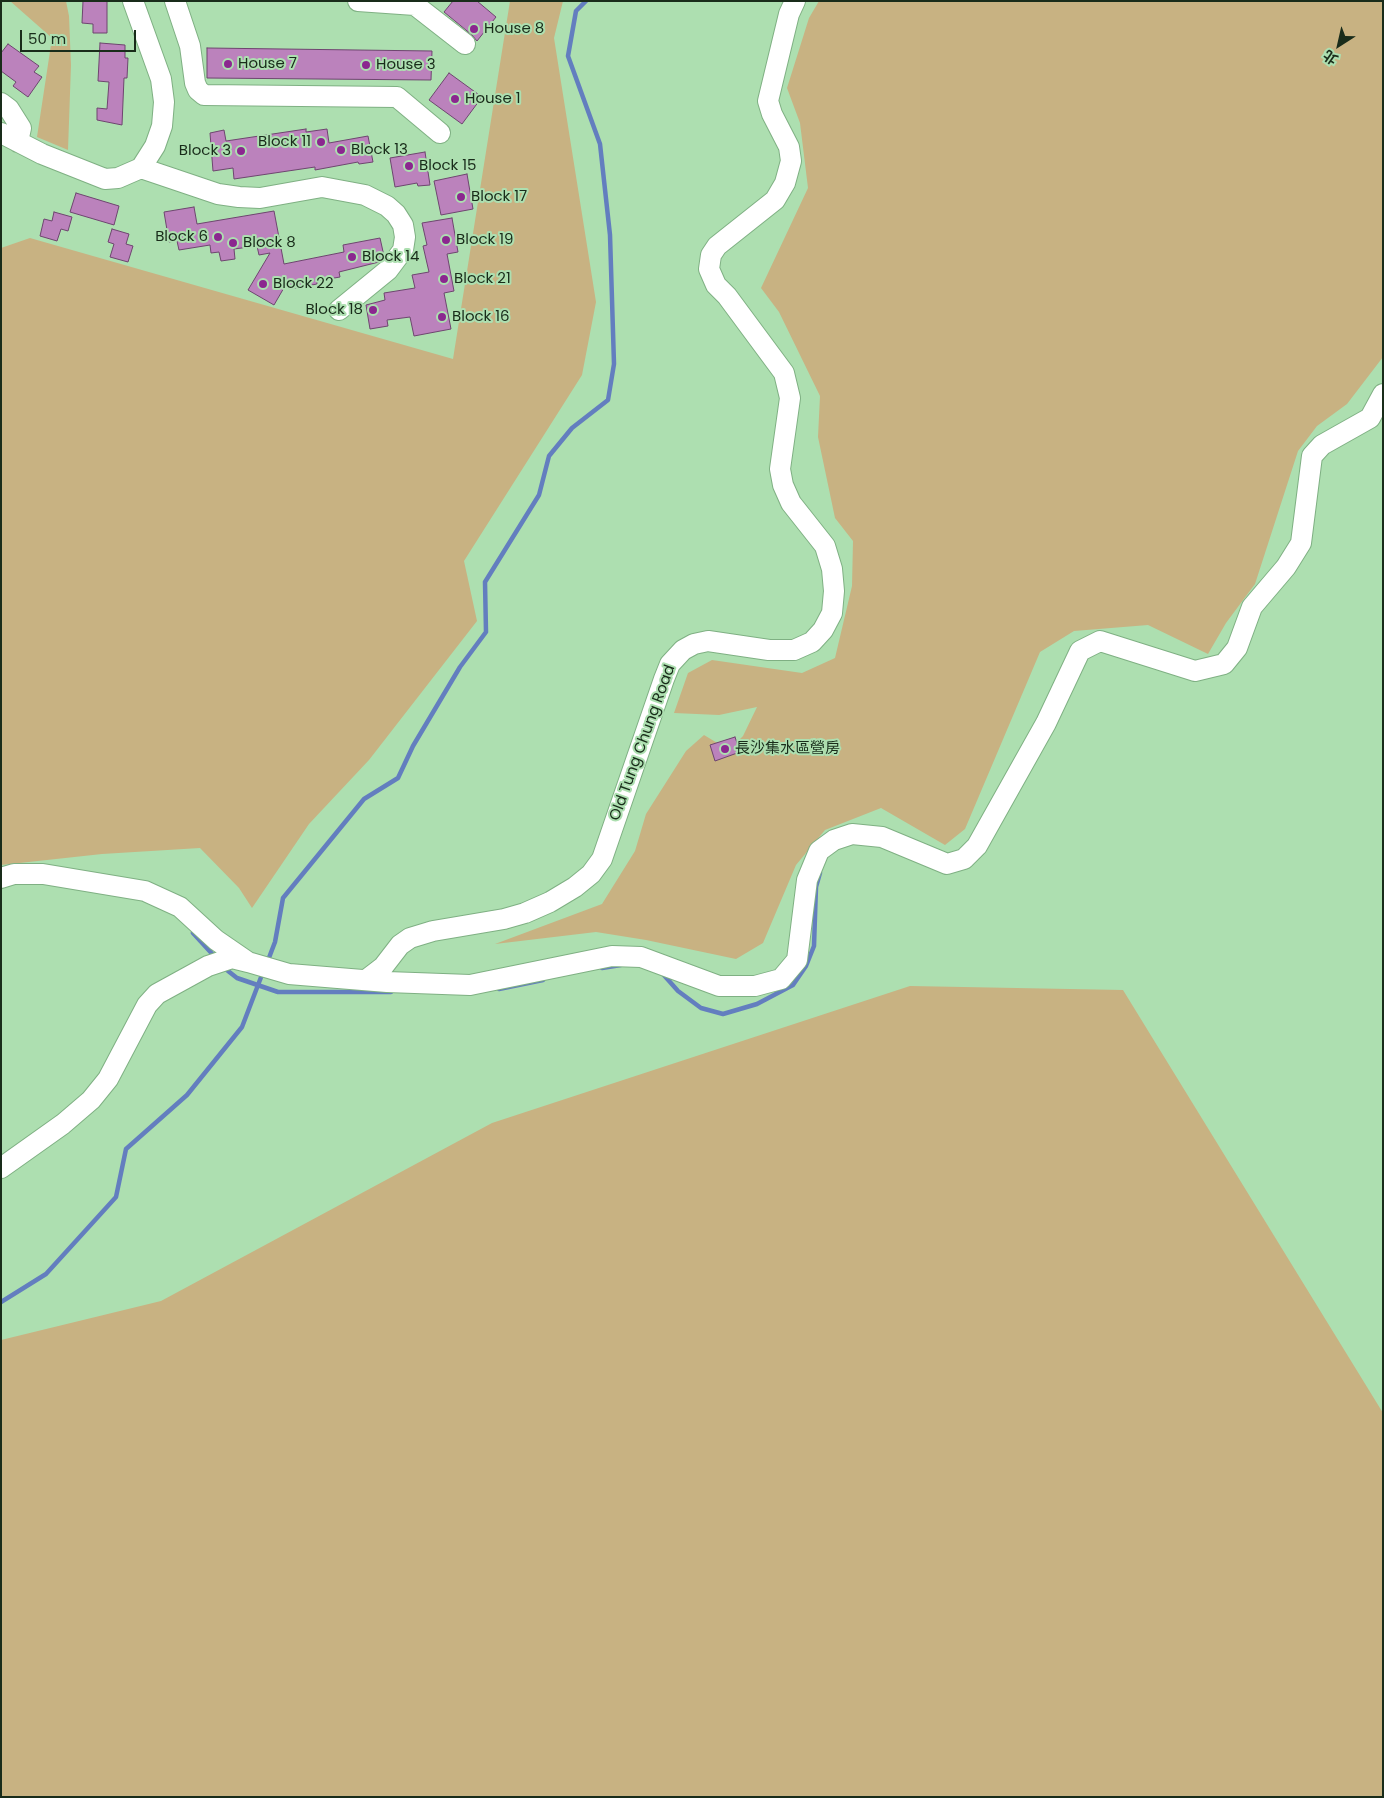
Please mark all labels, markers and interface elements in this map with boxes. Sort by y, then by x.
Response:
scale bar [22,20,139,52]
place label: House 8 [484,20,544,38]
north arrow [1314,20,1364,70]
marker: House 8 [468,23,480,35]
text: 50 m [28,28,66,49]
text: 北 [1319,45,1342,69]
place label: House 7 [238,55,297,73]
place label: House 3 [376,56,436,74]
marker: House 7 [222,58,234,70]
marker: House 3 [360,59,372,71]
place label: House 1 [465,90,521,108]
marker: House 1 [449,93,461,105]
place label: Block 11 [258,133,311,151]
marker: Block 11 [315,136,327,148]
place label: Block 13 [351,141,408,159]
place label: Block 3 [179,142,231,160]
marker: Block 13 [335,144,347,156]
marker: Block 3 [235,145,247,157]
place label: Block 15 [419,157,477,175]
marker: Block 15 [403,160,415,172]
place label: Block 17 [471,188,527,206]
marker: Block 17 [455,191,467,203]
place label: Block 6 [155,228,208,246]
marker: Block 6 [212,231,224,243]
place label: Block 19 [456,231,514,249]
place label: Block 8 [243,234,296,252]
marker: Block 19 [440,234,452,246]
marker: Block 8 [227,237,239,249]
place label: Block 14 [362,248,420,266]
marker: Block 14 [346,251,358,263]
place label: Block 21 [454,270,511,288]
marker: Block 21 [438,273,450,285]
place label: Block 22 [273,275,334,293]
marker: Block 22 [257,278,269,290]
place label: Block 18 [305,301,363,319]
marker: Block 18 [367,304,379,316]
place label: Block 16 [452,308,510,326]
marker: Block 16 [436,311,448,323]
street label: Old Tung Chung Road [606,663,680,823]
place label: 長沙集水區營房 [735,740,840,758]
marker: 長沙集水區營房 [719,743,731,755]

